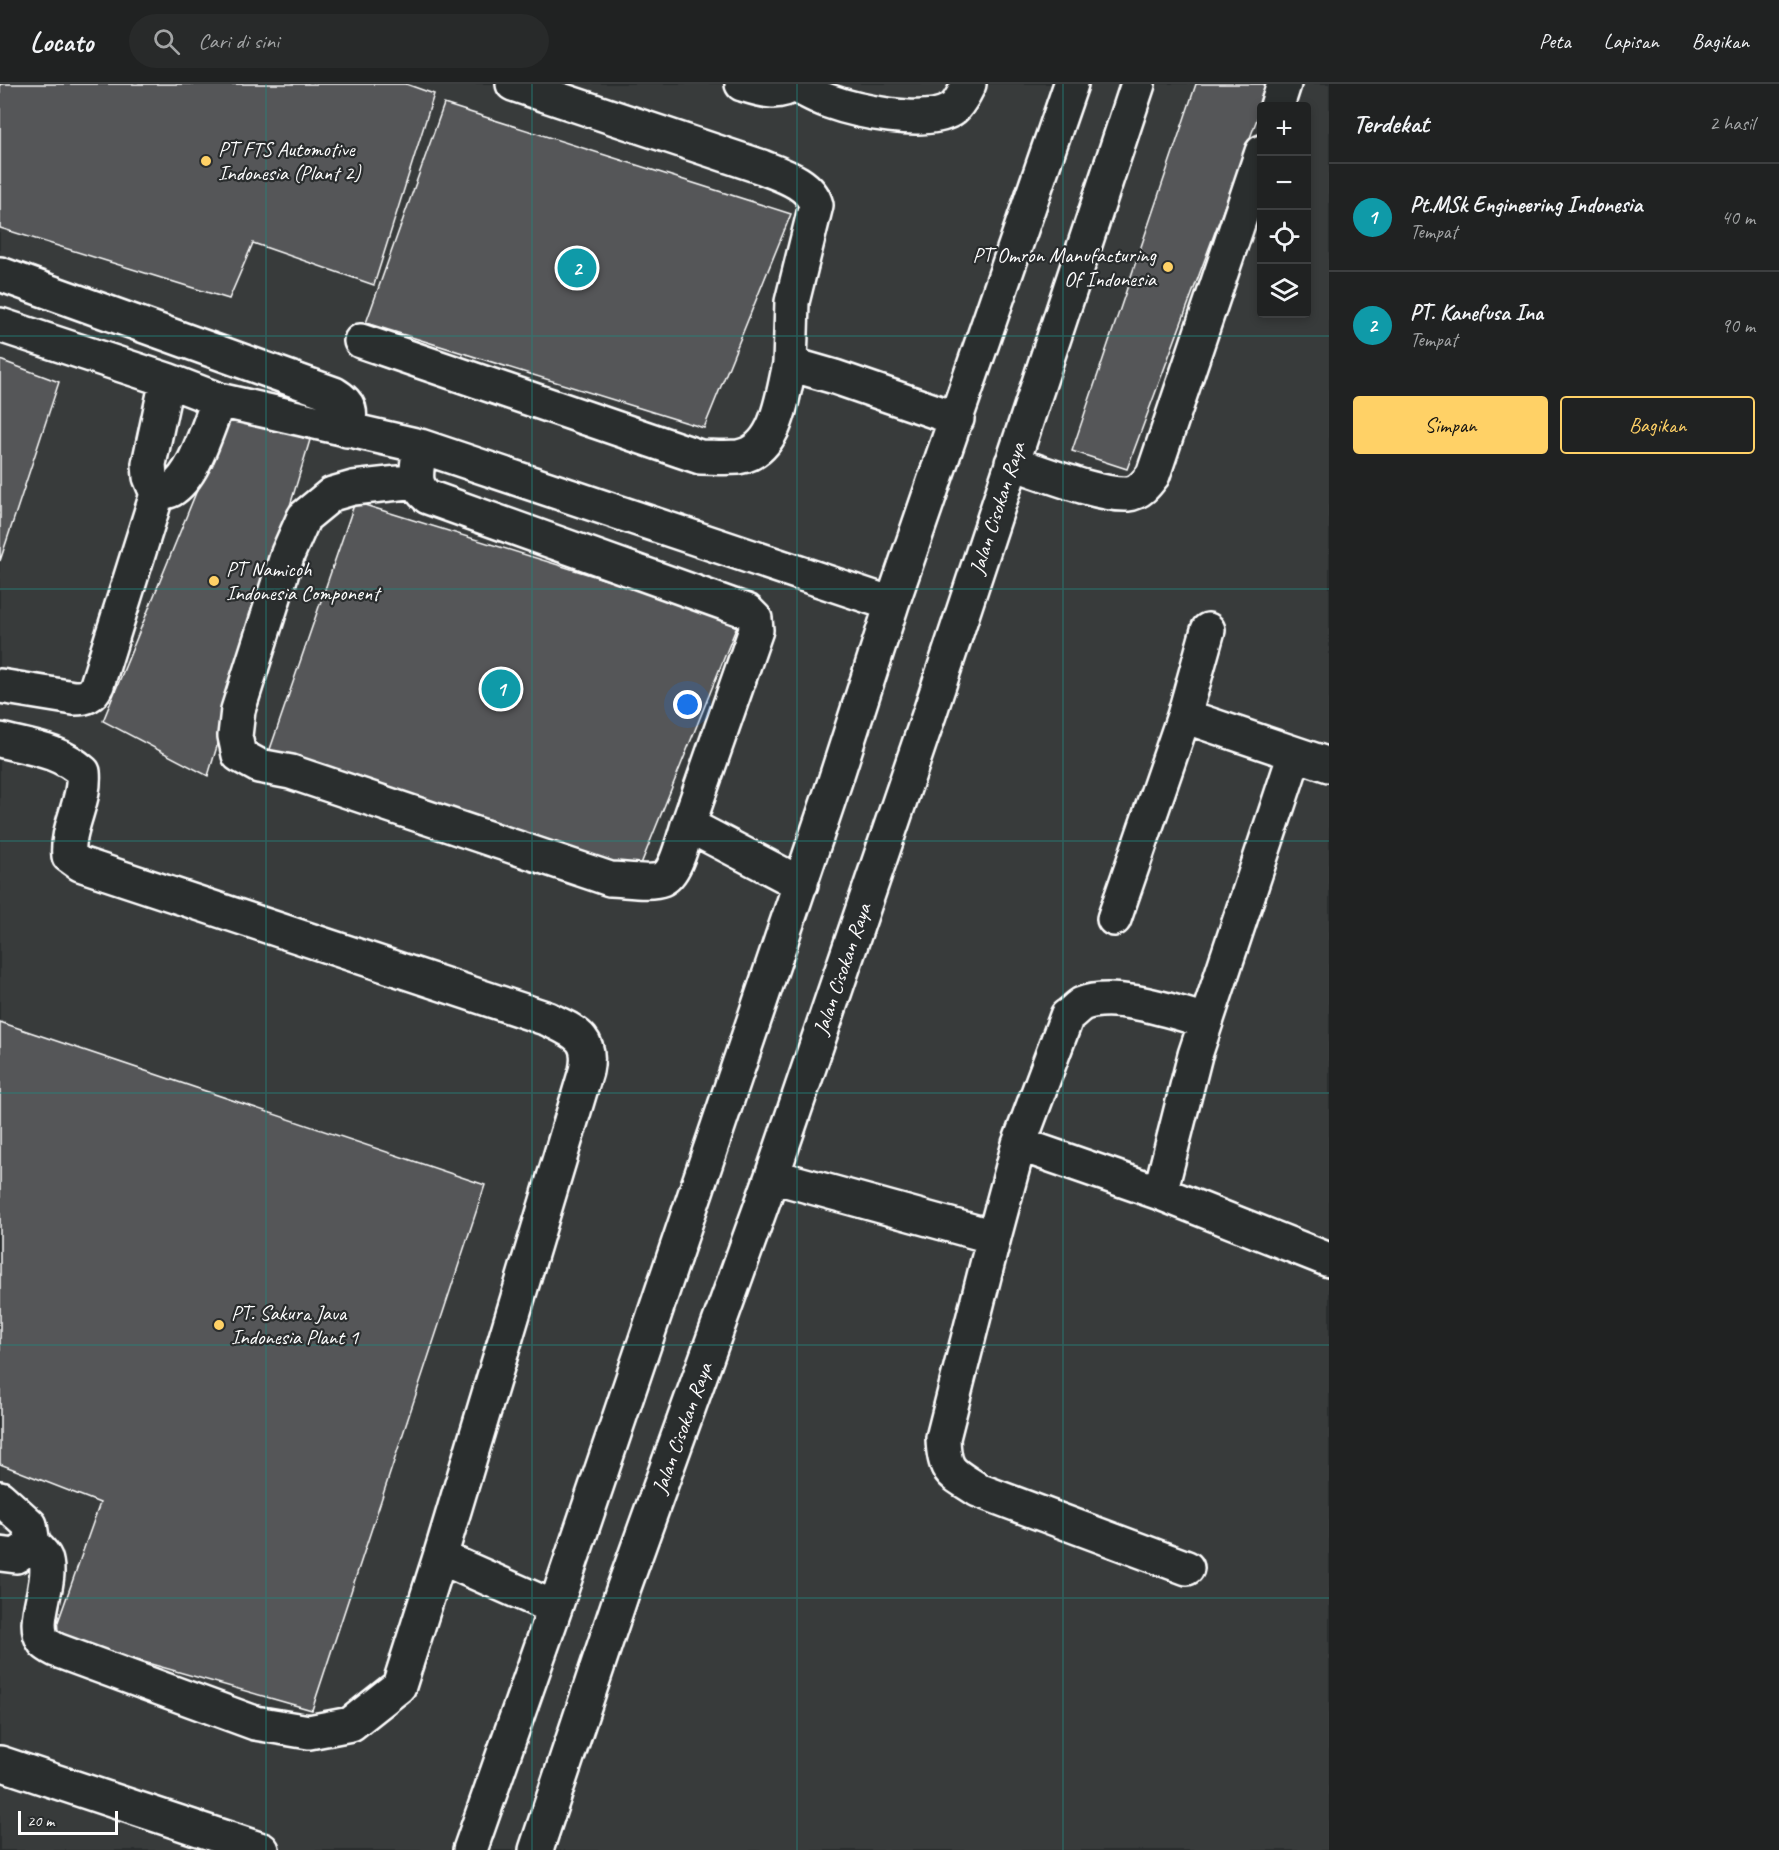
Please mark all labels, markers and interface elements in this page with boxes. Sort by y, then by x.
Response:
search box [129,14,549,68]
text: Locato [30,24,93,59]
icon: search [150,25,183,58]
text: Cari di sini [198,27,279,55]
text: Peta [1539,28,1571,54]
text: Lapisan [1604,28,1659,54]
text: Bagikan [1692,28,1749,54]
map controls [1257,102,1311,318]
button: + [1257,102,1311,156]
text: Terdekat [1353,107,1429,140]
text: 2 hasil [1709,111,1755,136]
place label: PT FTS Automotive Indonesia (Plant 2) [218,136,361,186]
marker: PT FTS Automotive Indonesia (Plant 2) [199,154,213,168]
button: − [1257,156,1311,210]
text: Pt.MSk Engineering Indonesia [1410,191,1642,219]
text: 1 [1368,205,1377,230]
text: 40 m [1721,205,1755,230]
button: locate [1257,210,1311,264]
text: Tempat [1410,219,1457,244]
place label: PT Omron Manufacturing Of Indonesia [972,242,1158,292]
pin: 2 [558,246,596,291]
marker: PT Omron Manufacturing Of Indonesia [1161,260,1175,274]
button: layers [1257,264,1311,318]
text: PT. Kanefusa Ina [1410,299,1543,327]
text: 2 [1368,313,1377,338]
text: 90 m [1721,313,1755,338]
text: Tempat [1410,327,1457,352]
button: Simpan [1353,396,1548,454]
button: Bagikan [1560,396,1755,454]
street label: Jalan Cisokan Raya [963,437,1031,578]
place label: PT Namicoh Indonesia Component [226,556,382,606]
marker: PT Namicoh Indonesia Component [207,574,221,588]
pin: 1 [482,666,520,712]
your location [673,690,702,719]
street label: Jalan Cisokan Raya [807,898,877,1039]
place label: PT. Sakura Java Indonesia Plant 1 [231,1300,360,1350]
marker: PT. Sakura Java Indonesia Plant 1 [212,1318,226,1332]
street label: Jalan Cisokan Raya [646,1357,718,1498]
scale bar [18,1808,118,1836]
text: 20 m [27,1811,54,1831]

